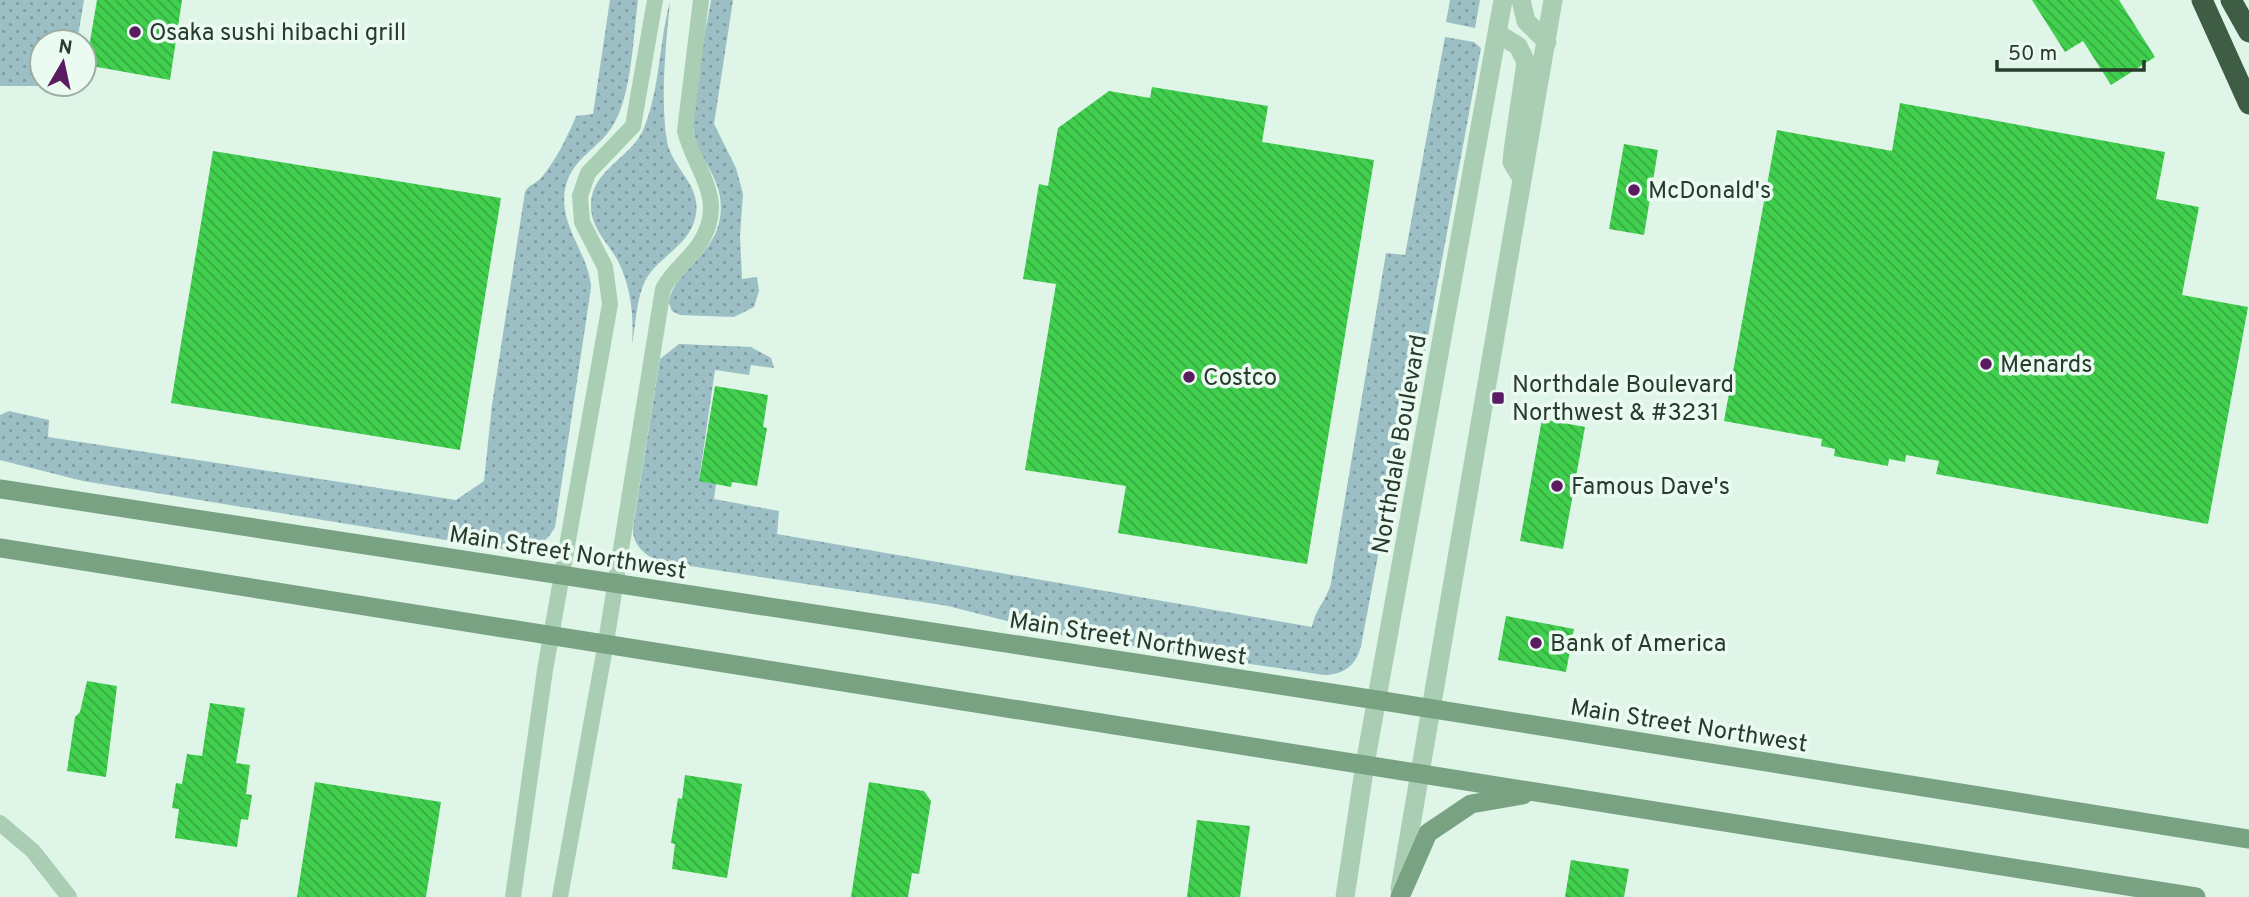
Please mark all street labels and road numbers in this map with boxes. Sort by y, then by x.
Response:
street label: Northdale Boulevard [1367,332,1435,556]
street label: Main Street Northwest [447,520,688,588]
street label: Main Street Northwest [1007,606,1248,674]
street label: Main Street Northwest [1568,693,1809,761]

